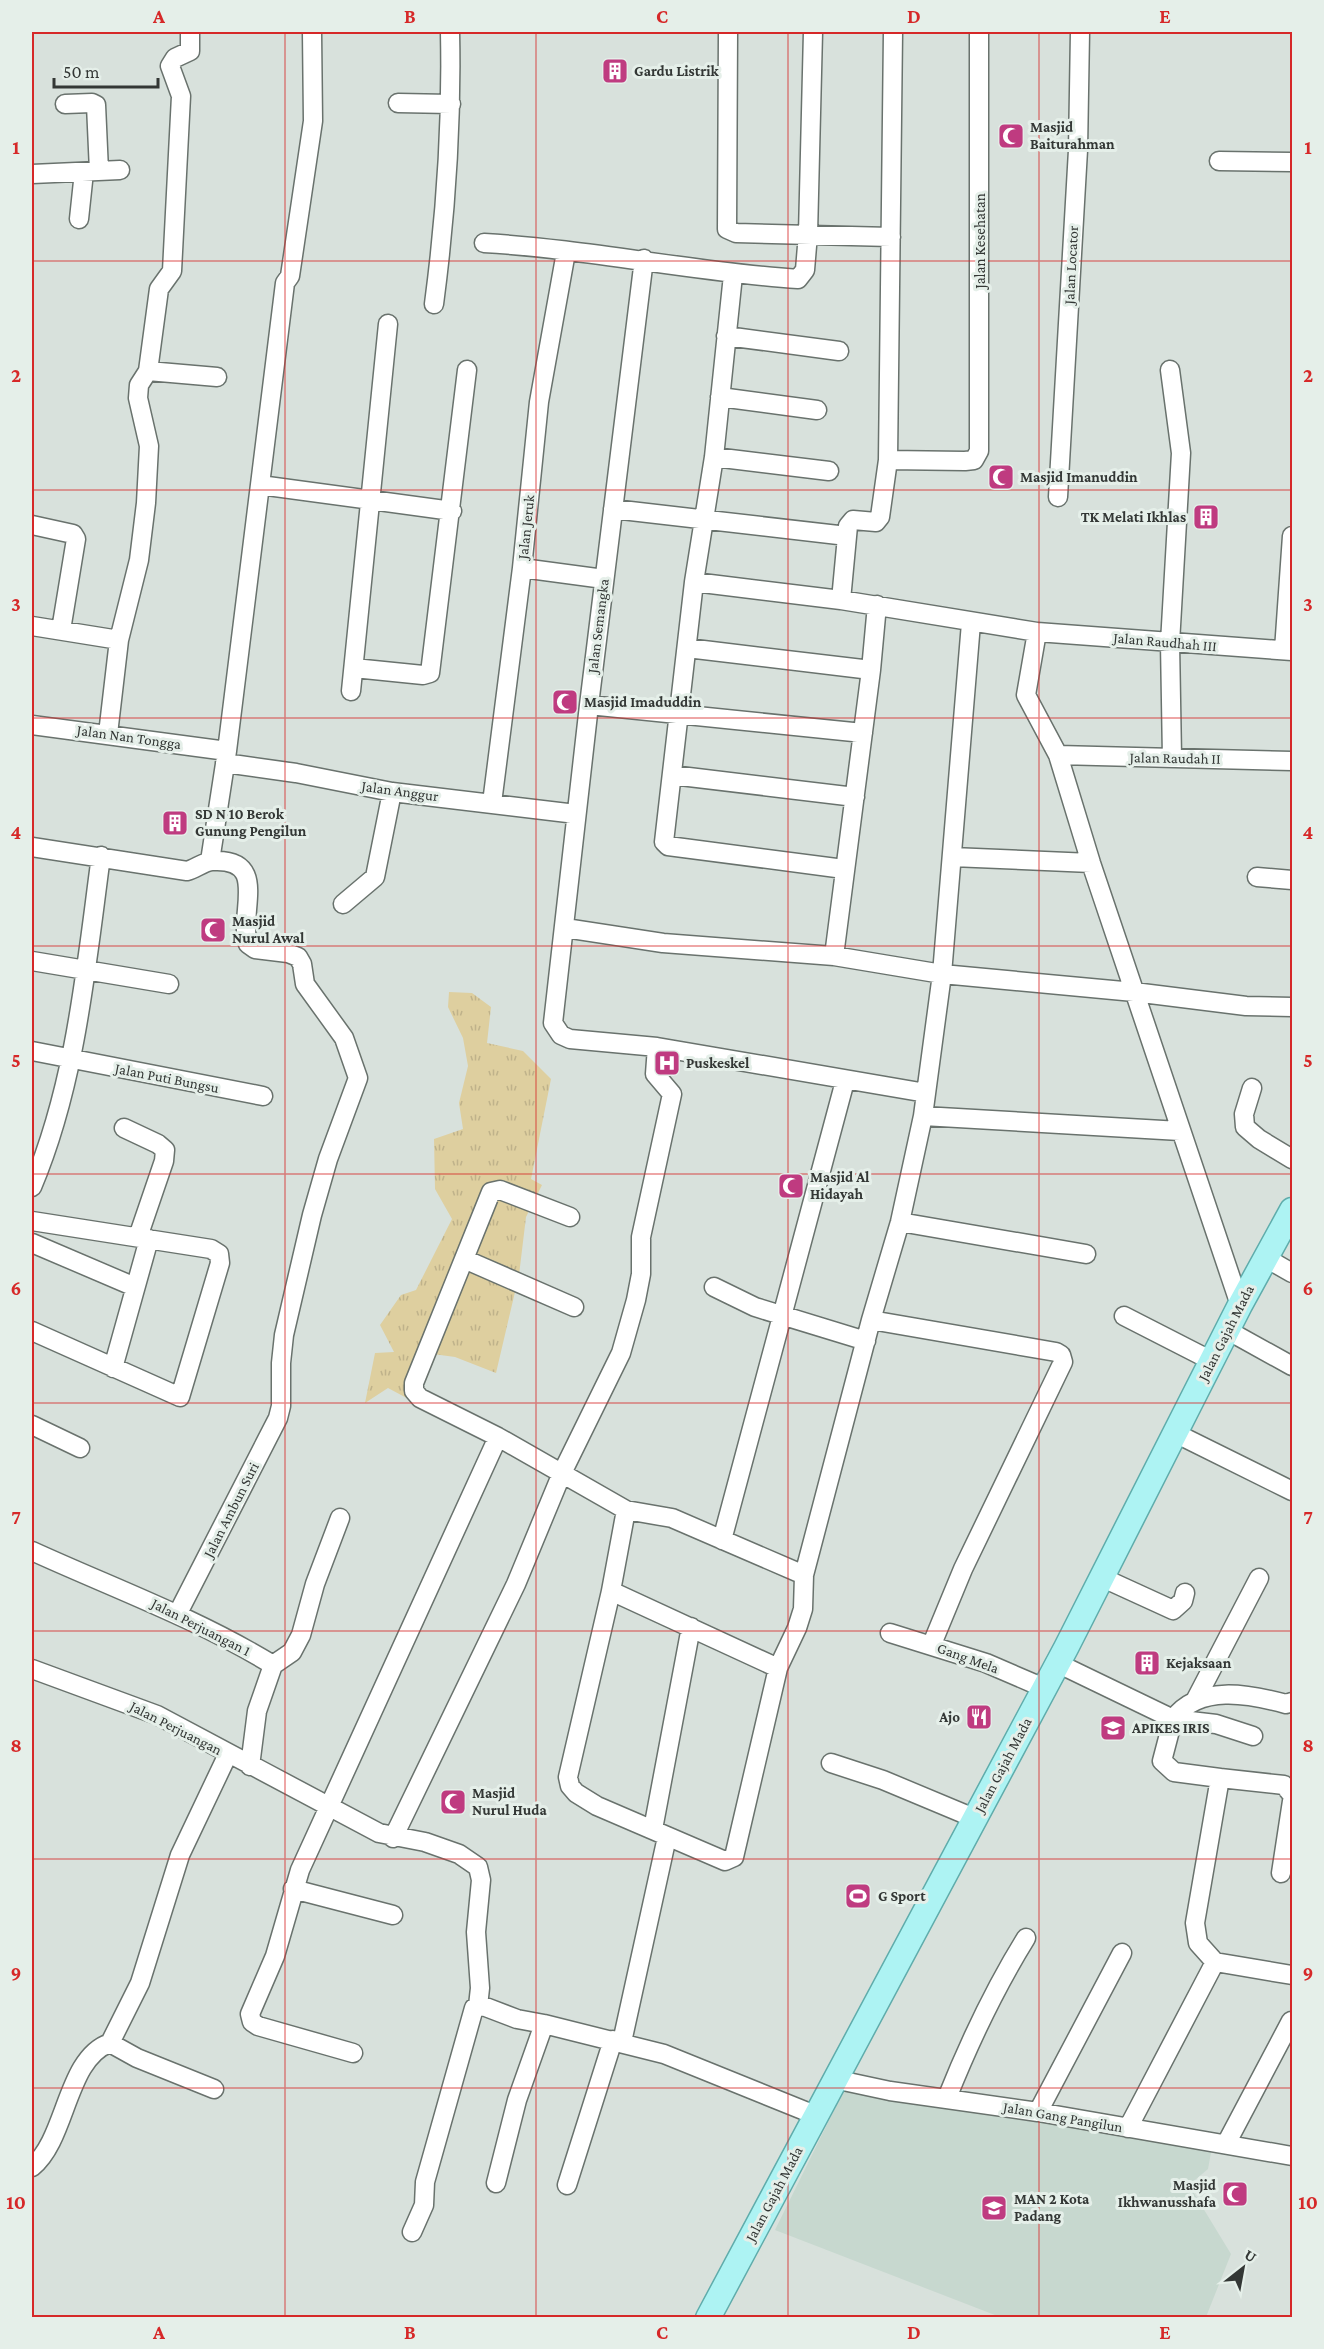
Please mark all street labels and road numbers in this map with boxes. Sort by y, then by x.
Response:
street label: Jalan Kesehatan [972,193,989,291]
street label: Jalan Locator [1061,225,1082,307]
street label: Jalan Jeruk [514,493,538,562]
street label: Jalan Semangka [584,578,613,676]
street label: Jalan Raudhah III [1111,629,1217,655]
street label: Jalan Nan Tongga [74,721,182,753]
street label: Jalan Raudah II [1127,749,1221,768]
street label: Jalan Anggur [358,777,440,805]
street label: Jalan Puti Bungsu [112,1060,220,1097]
street label: Jalan Gajah Mada [1194,1282,1258,1386]
street label: Jalan Ambun Suri [199,1460,263,1562]
street label: Jalan Perjuangan 1 [147,1594,253,1660]
street label: Gang Mela [935,1639,1001,1678]
street label: Jalan Perjuangan [125,1697,225,1759]
street label: Jalan Gajah Mada [970,1715,1036,1817]
street label: Jalan Gang Pangilun [1000,2098,1124,2136]
street label: Jalan Gajah Mada [741,2144,807,2246]

